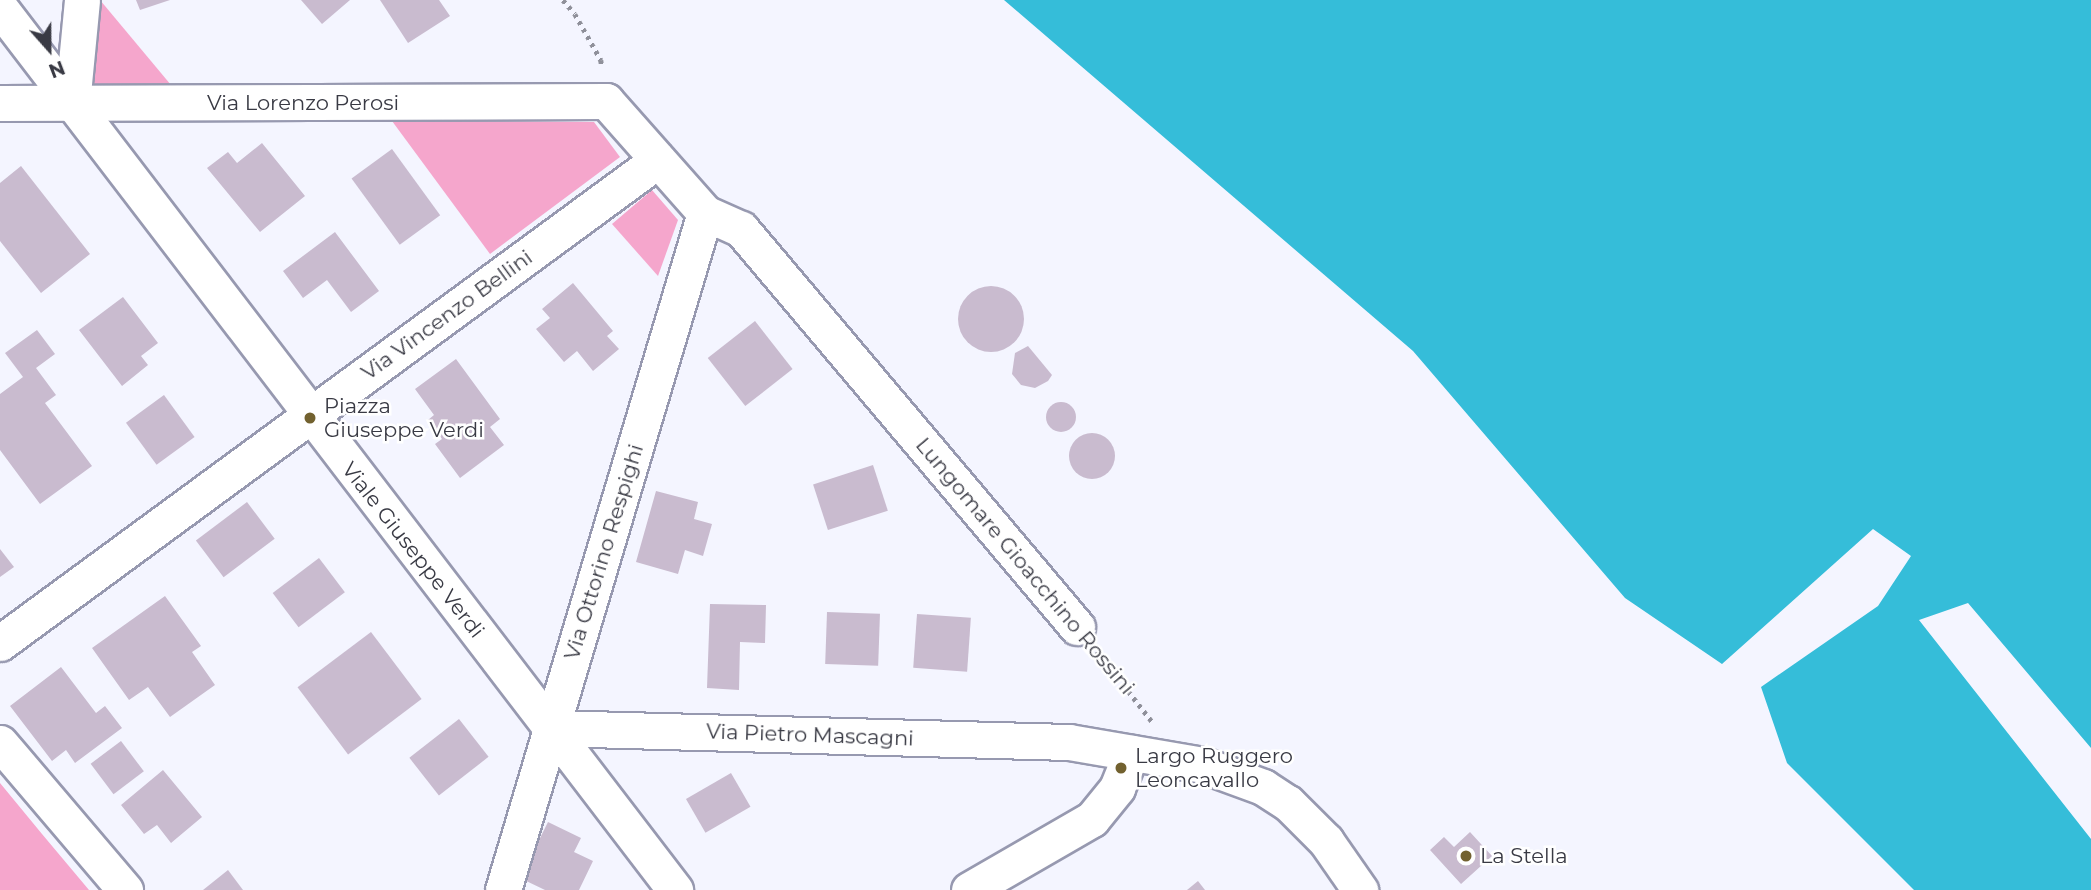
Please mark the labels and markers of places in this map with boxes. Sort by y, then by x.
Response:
place label: Piazza Giuseppe Verdi [324,393,484,443]
marker: Piazza Giuseppe Verdi [302,410,318,426]
place label: Largo Ruggero Leoncavallo [1135,743,1293,793]
marker: Largo Ruggero Leoncavallo [1113,760,1129,776]
place label: La Stella [1480,843,1568,869]
marker: La Stella [1458,848,1474,864]

